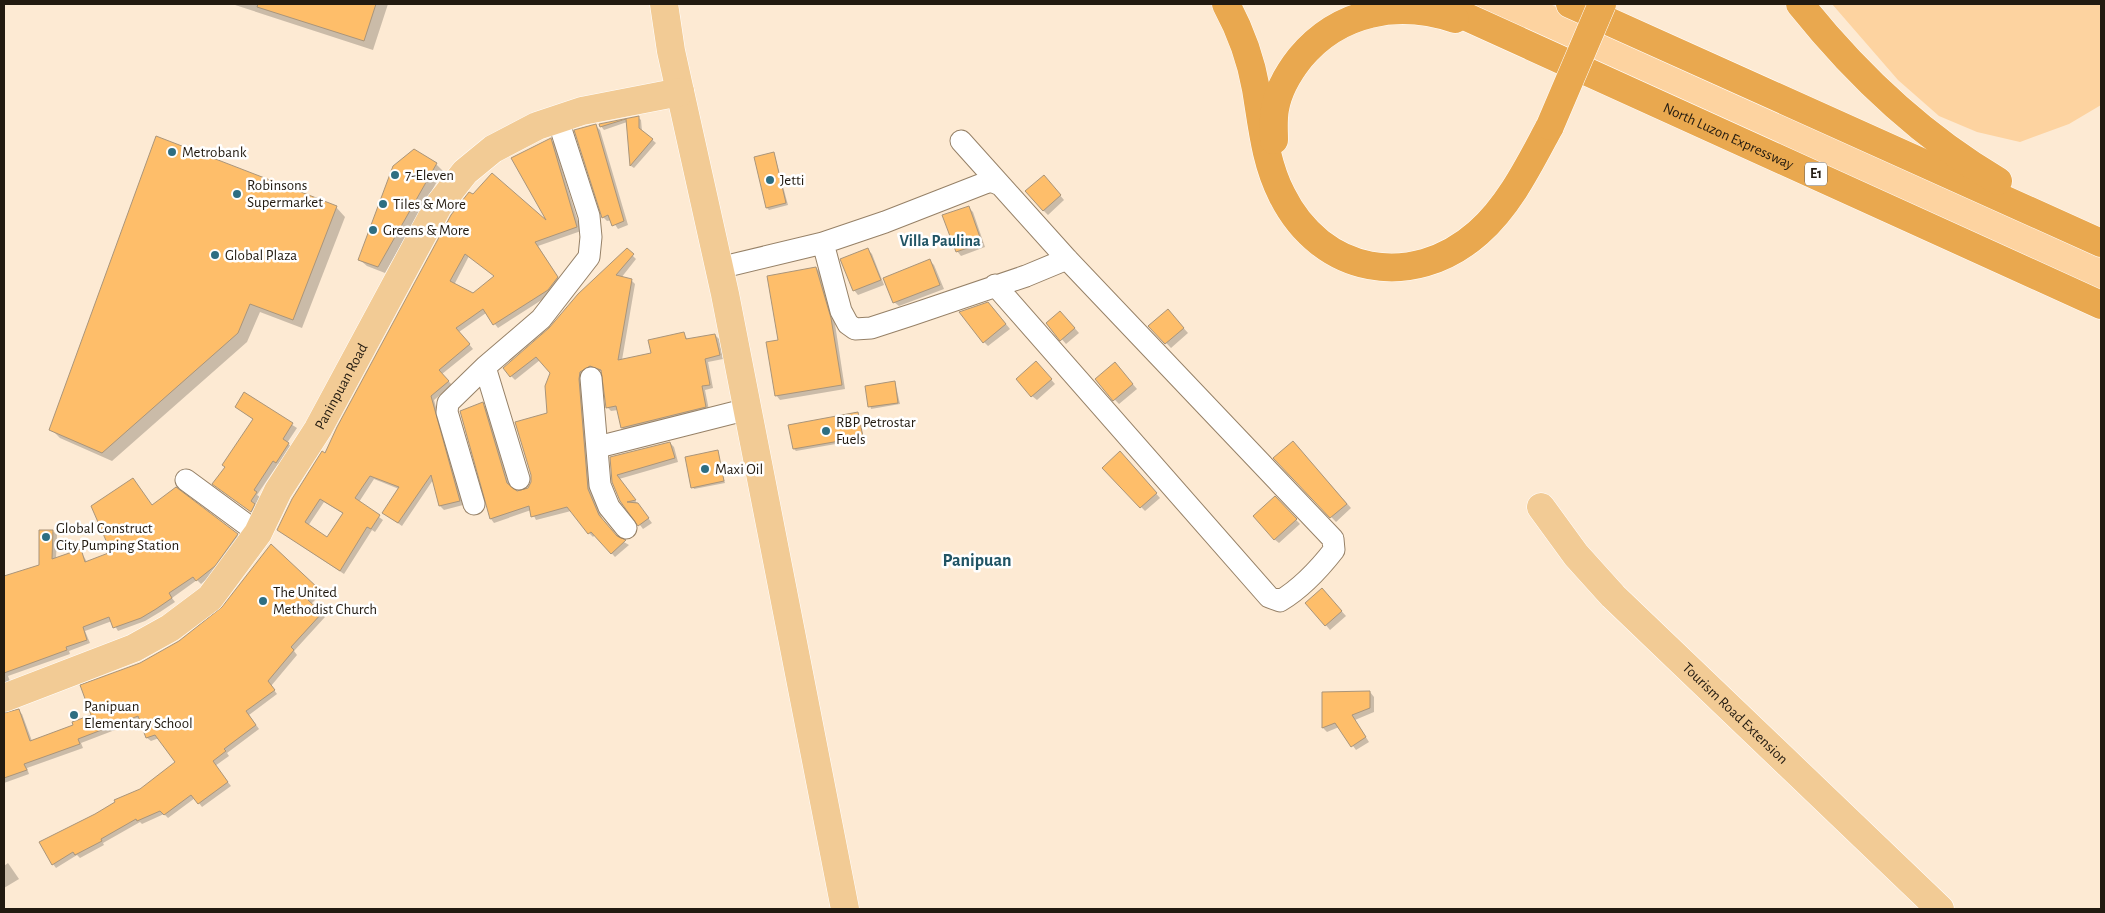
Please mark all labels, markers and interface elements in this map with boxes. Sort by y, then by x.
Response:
street label: North Luzon Expressway [1661,100,1797,172]
place label: Metrobank [182,145,247,160]
marker: Metrobank [166,146,178,158]
road number: E1 [1805,162,1827,185]
place label: 7-Eleven [405,168,454,183]
marker: 7-Eleven [389,169,401,181]
place label: Jetti [780,173,804,188]
marker: Jetti [764,174,776,186]
place label: Robinsons Supermarket [247,178,323,210]
marker: Robinsons Supermarket [231,188,243,200]
place label: Tiles & More [393,197,466,212]
marker: Tiles & More [377,198,389,210]
place label: Greens & More [383,223,470,238]
marker: Greens & More [367,224,379,236]
district label: Villa Paulina [899,233,981,249]
place label: Global Plaza [225,248,297,263]
marker: Global Plaza [209,249,221,261]
street label: Paninpuan Road [312,341,370,432]
place label: RBP Petrostar Fuels [836,415,916,447]
marker: RBP Petrostar Fuels [820,425,832,437]
place label: Maxi Oil [715,462,763,477]
marker: Maxi Oil [699,463,711,475]
place label: Global Construct City Pumping Station [56,521,179,553]
marker: Global Construct City Pumping Station [40,531,52,543]
district label: Panipuan [942,552,1012,570]
place label: The United Methodist Church [273,585,377,617]
marker: The United Methodist Church [257,595,269,607]
street label: Tourism Road Extension [1680,660,1791,767]
place label: Panipuan Elementary School [84,699,193,731]
marker: Panipuan Elementary School [68,709,80,721]

